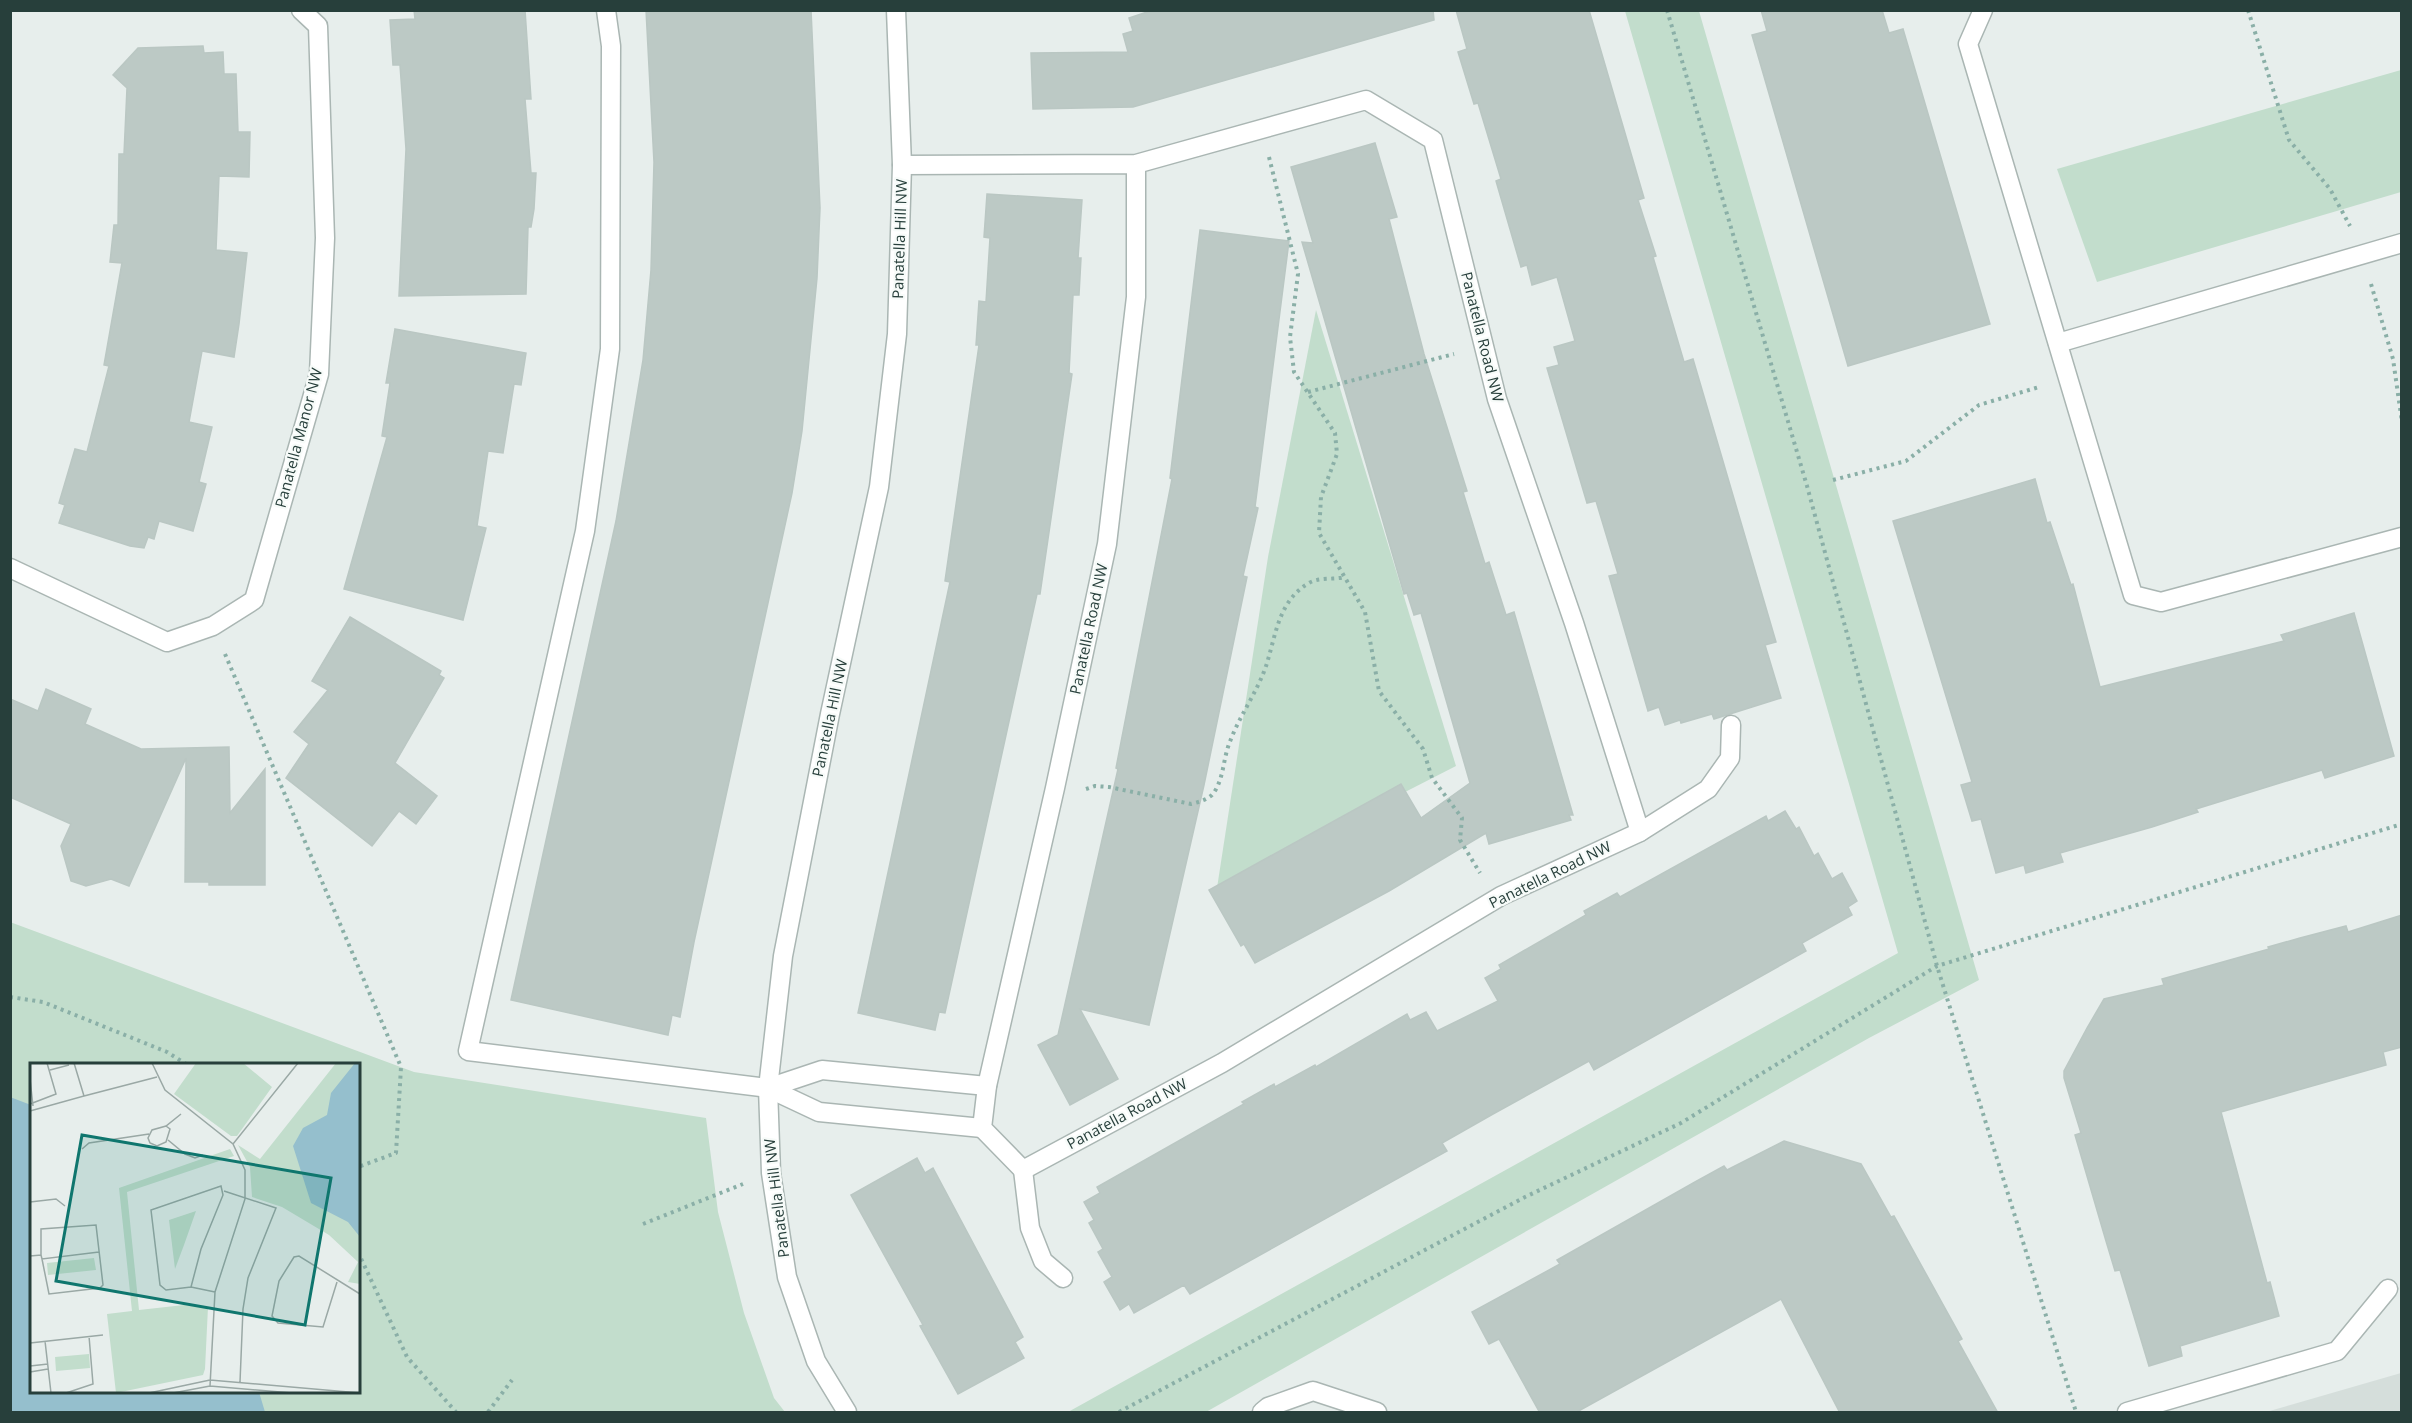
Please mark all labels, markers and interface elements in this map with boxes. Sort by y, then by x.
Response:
street label: Panatella Hill NW [887,179,911,299]
street label: Panatella Road NW [1457,270,1509,404]
street label: Panatella Manor NW [270,366,326,510]
street label: Panatella Road NW [1064,561,1112,696]
street label: Panatella Hill NW [807,657,851,779]
street label: Panatella Road NW [1485,836,1614,912]
inset map [30,1063,360,1393]
street label: Panatella Road NW [1063,1073,1190,1153]
street label: Panatella Hill NW [759,1137,793,1259]

